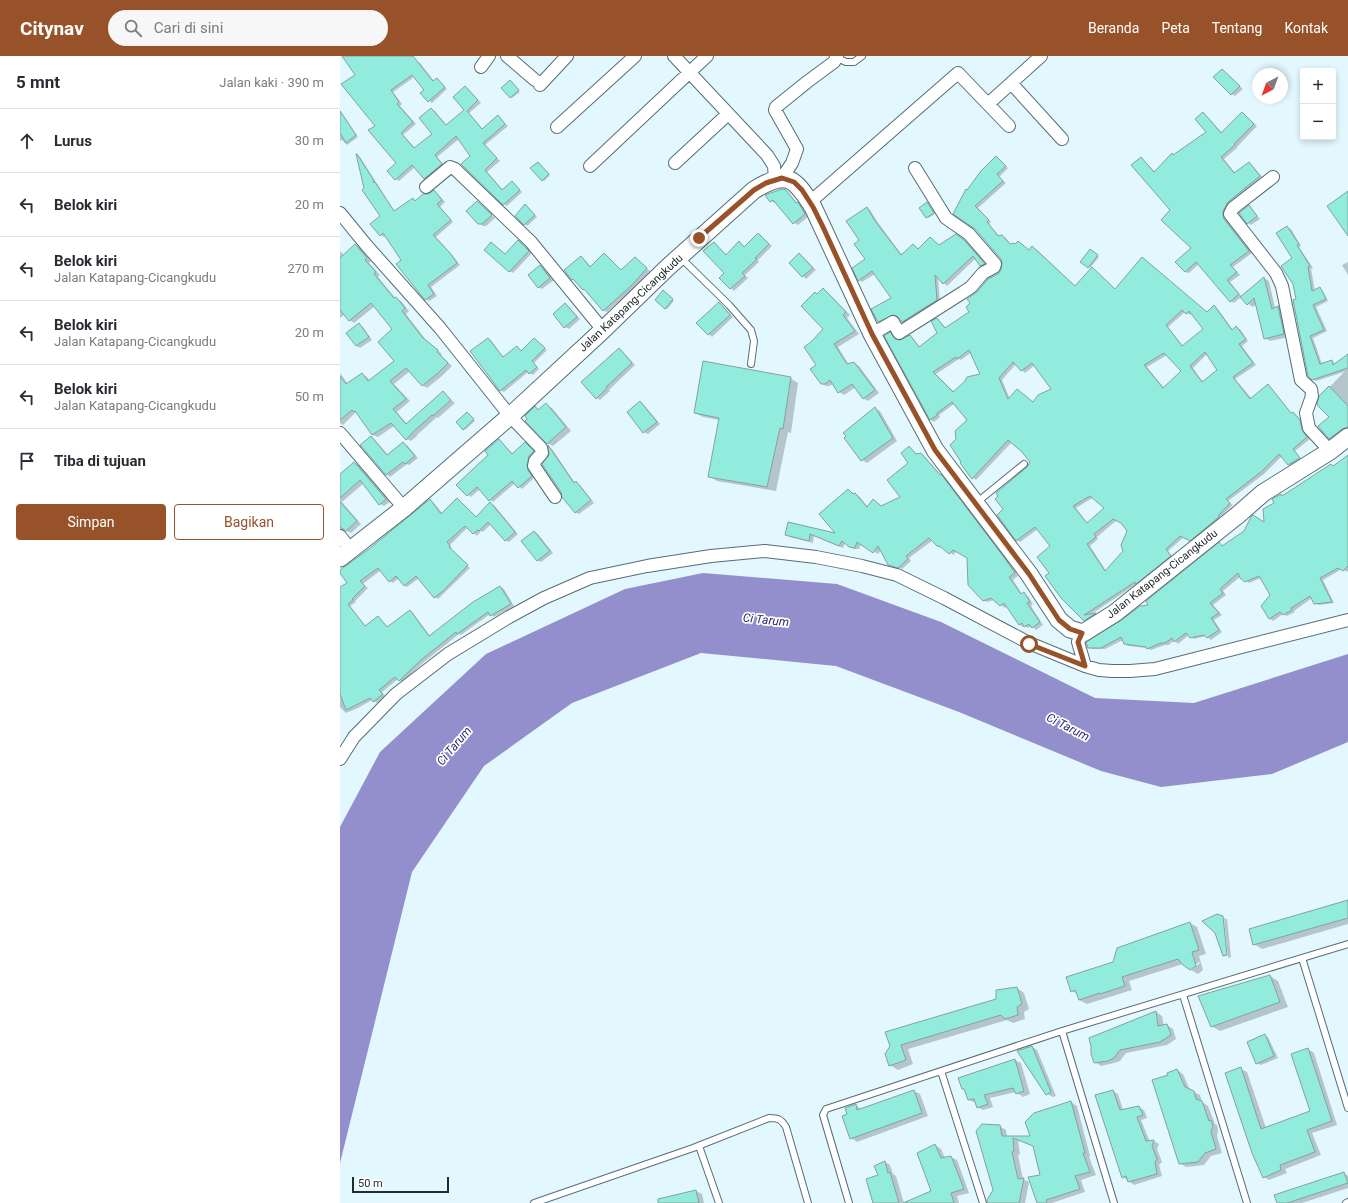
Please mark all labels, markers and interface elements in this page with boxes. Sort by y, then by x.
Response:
search box [108,10,388,46]
text: Citynav [20,17,84,40]
icon: search [122,17,144,39]
text: Cari di sini [154,19,223,37]
text: Beranda [1088,20,1139,36]
text: Peta [1161,20,1190,36]
text: Tentang [1212,20,1262,36]
text: Kontak [1284,20,1328,36]
north arrow [1252,68,1288,104]
map controls [1300,68,1336,140]
button: + [1300,68,1336,104]
text: 5 mnt [16,72,60,92]
text: Jalan kaki · 390 m [219,75,324,90]
button: − [1300,104,1336,140]
icon: ahead [16,130,38,152]
text: Lurus [54,132,92,150]
text: 30 m [295,133,324,148]
icon: left [16,194,38,216]
text: Belok kiri [54,196,117,214]
text: 20 m [295,197,324,212]
route end [690,229,708,247]
street label: Jalan Katapang-Cicangkudu [576,251,686,355]
text: Belok kiri [54,252,117,270]
icon: left [16,258,38,280]
text: 270 m [287,261,324,276]
text: Jalan Katapang-Cicangkudu [54,270,216,285]
text: Belok kiri [54,316,117,334]
icon: left [16,322,38,344]
text: 20 m [295,325,324,340]
text: Jalan Katapang-Cicangkudu [54,334,216,349]
text: Belok kiri [54,380,117,398]
icon: left [16,386,38,408]
text: 50 m [295,389,324,404]
text: Jalan Katapang-Cicangkudu [54,398,216,413]
icon: arrive [16,450,38,472]
text: Tiba di tujuan [54,452,146,470]
button: Simpan [16,504,166,540]
button: Bagikan [174,504,324,540]
street label: Jalan Katapang-Cicangkudu [1104,527,1220,621]
water label: Ci Tarum [742,611,790,629]
route start [1020,635,1038,653]
water label: Ci Tarum [1044,710,1092,744]
water label: Ci Tarum [434,724,474,768]
scale bar [352,1175,449,1194]
text: 50 m [358,1177,383,1190]

